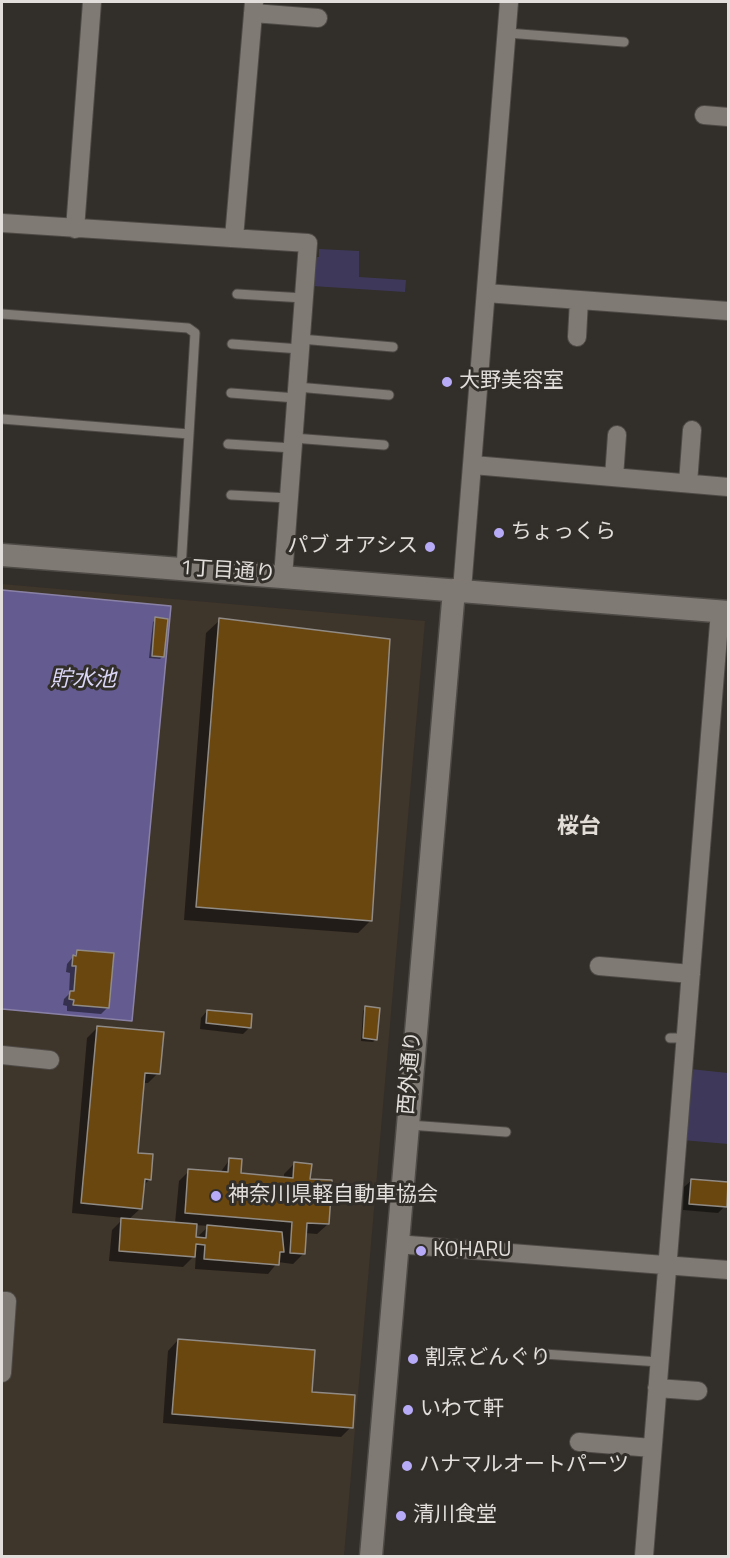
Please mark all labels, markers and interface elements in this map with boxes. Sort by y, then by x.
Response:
place label: 大野美容室 [459,369,564,395]
marker: 大野美容室 [440,375,454,389]
place label: ちょっくら [511,520,616,546]
marker: ちょっくら [492,526,506,540]
place label: パブ オアシス [287,534,418,560]
marker: パブ オアシス [423,540,437,554]
street label: 1丁目通り [179,556,277,588]
water label: 貯水池 [50,668,116,694]
district label: 桜台 [557,815,601,841]
street label: 西外通り [395,1030,427,1116]
place label: 神奈川県軽自動車協会 [228,1183,438,1209]
marker: 神奈川県軽自動車協会 [209,1189,223,1203]
place label: KOHARU [433,1238,512,1264]
marker: KOHARU [414,1244,428,1258]
place label: 割烹どんぐり [425,1346,551,1372]
marker: 割烹どんぐり [406,1352,420,1366]
place label: いわて軒 [420,1397,504,1423]
marker: いわて軒 [401,1403,415,1417]
place label: ハナマルオートパーツ [419,1453,629,1479]
marker: ハナマルオートパーツ [400,1459,414,1473]
place label: 清川食堂 [413,1503,497,1529]
marker: 清川食堂 [394,1509,408,1523]

